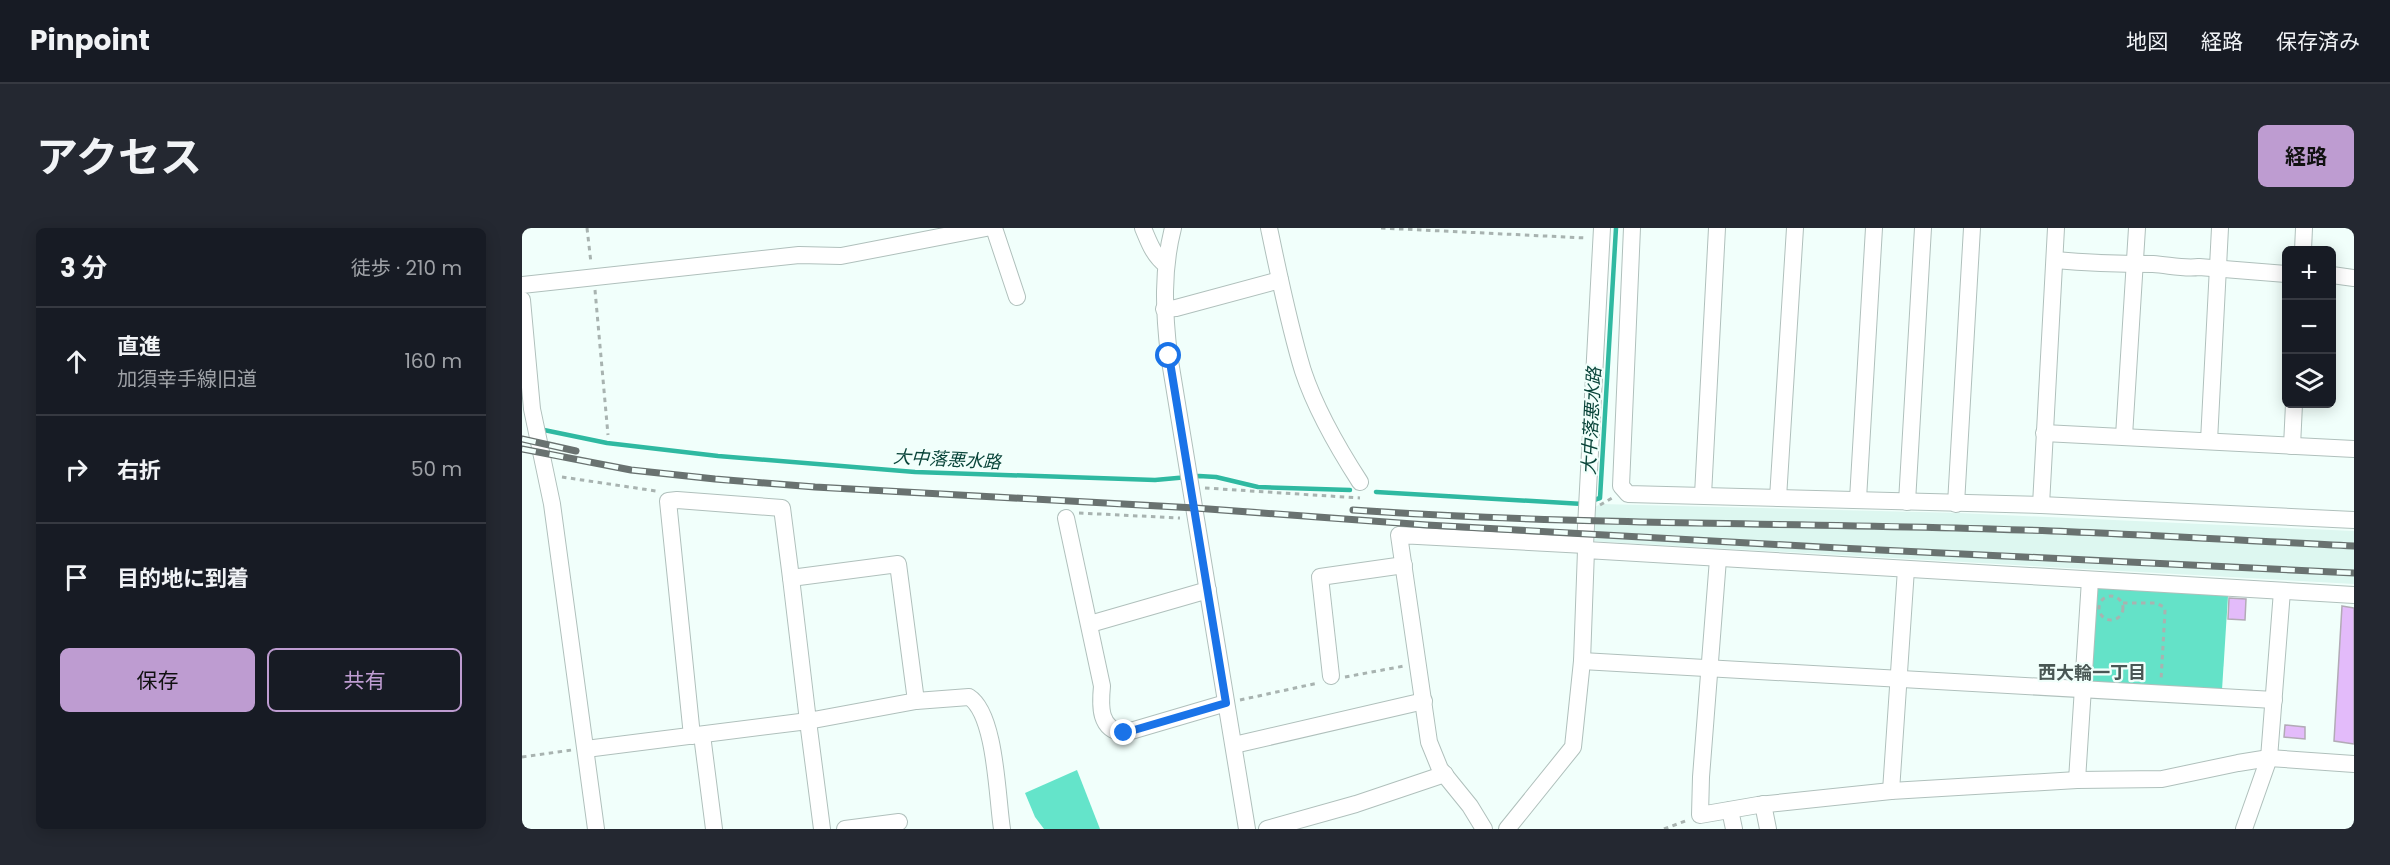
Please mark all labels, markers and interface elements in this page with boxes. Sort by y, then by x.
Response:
text: Pinpoint [30,21,150,60]
text: 地図 [2126,27,2168,56]
text: 経路 [2201,27,2243,56]
text: 保存済み [2276,27,2360,56]
button: 経路 [2258,125,2354,187]
text: アクセス [36,128,202,187]
map controls [2282,246,2336,408]
button: + [2282,246,2336,300]
text: 3 分 [60,250,107,286]
text: 徒歩 · 210 m [351,254,462,282]
button: − [2282,300,2336,354]
text: 直進 [117,331,161,362]
route start [1155,342,1181,368]
icon: ahead [60,345,93,378]
text: 160 m [404,347,462,375]
button: layers [2282,354,2336,408]
water label: 大中落悪水路 [1576,364,1606,476]
text: 加須幸手線旧道 [117,365,257,393]
water label: 大中落悪水路 [892,444,1004,474]
icon: right [60,453,93,486]
text: 右折 [117,455,161,486]
text: 50 m [411,455,462,483]
icon: arrive [60,561,93,594]
text: 目的地に到着 [117,563,249,594]
button: 保存 [60,648,255,712]
button: 共有 [267,648,462,712]
district label: 西大輪一丁目 [2038,660,2146,685]
route end [1110,719,1136,745]

